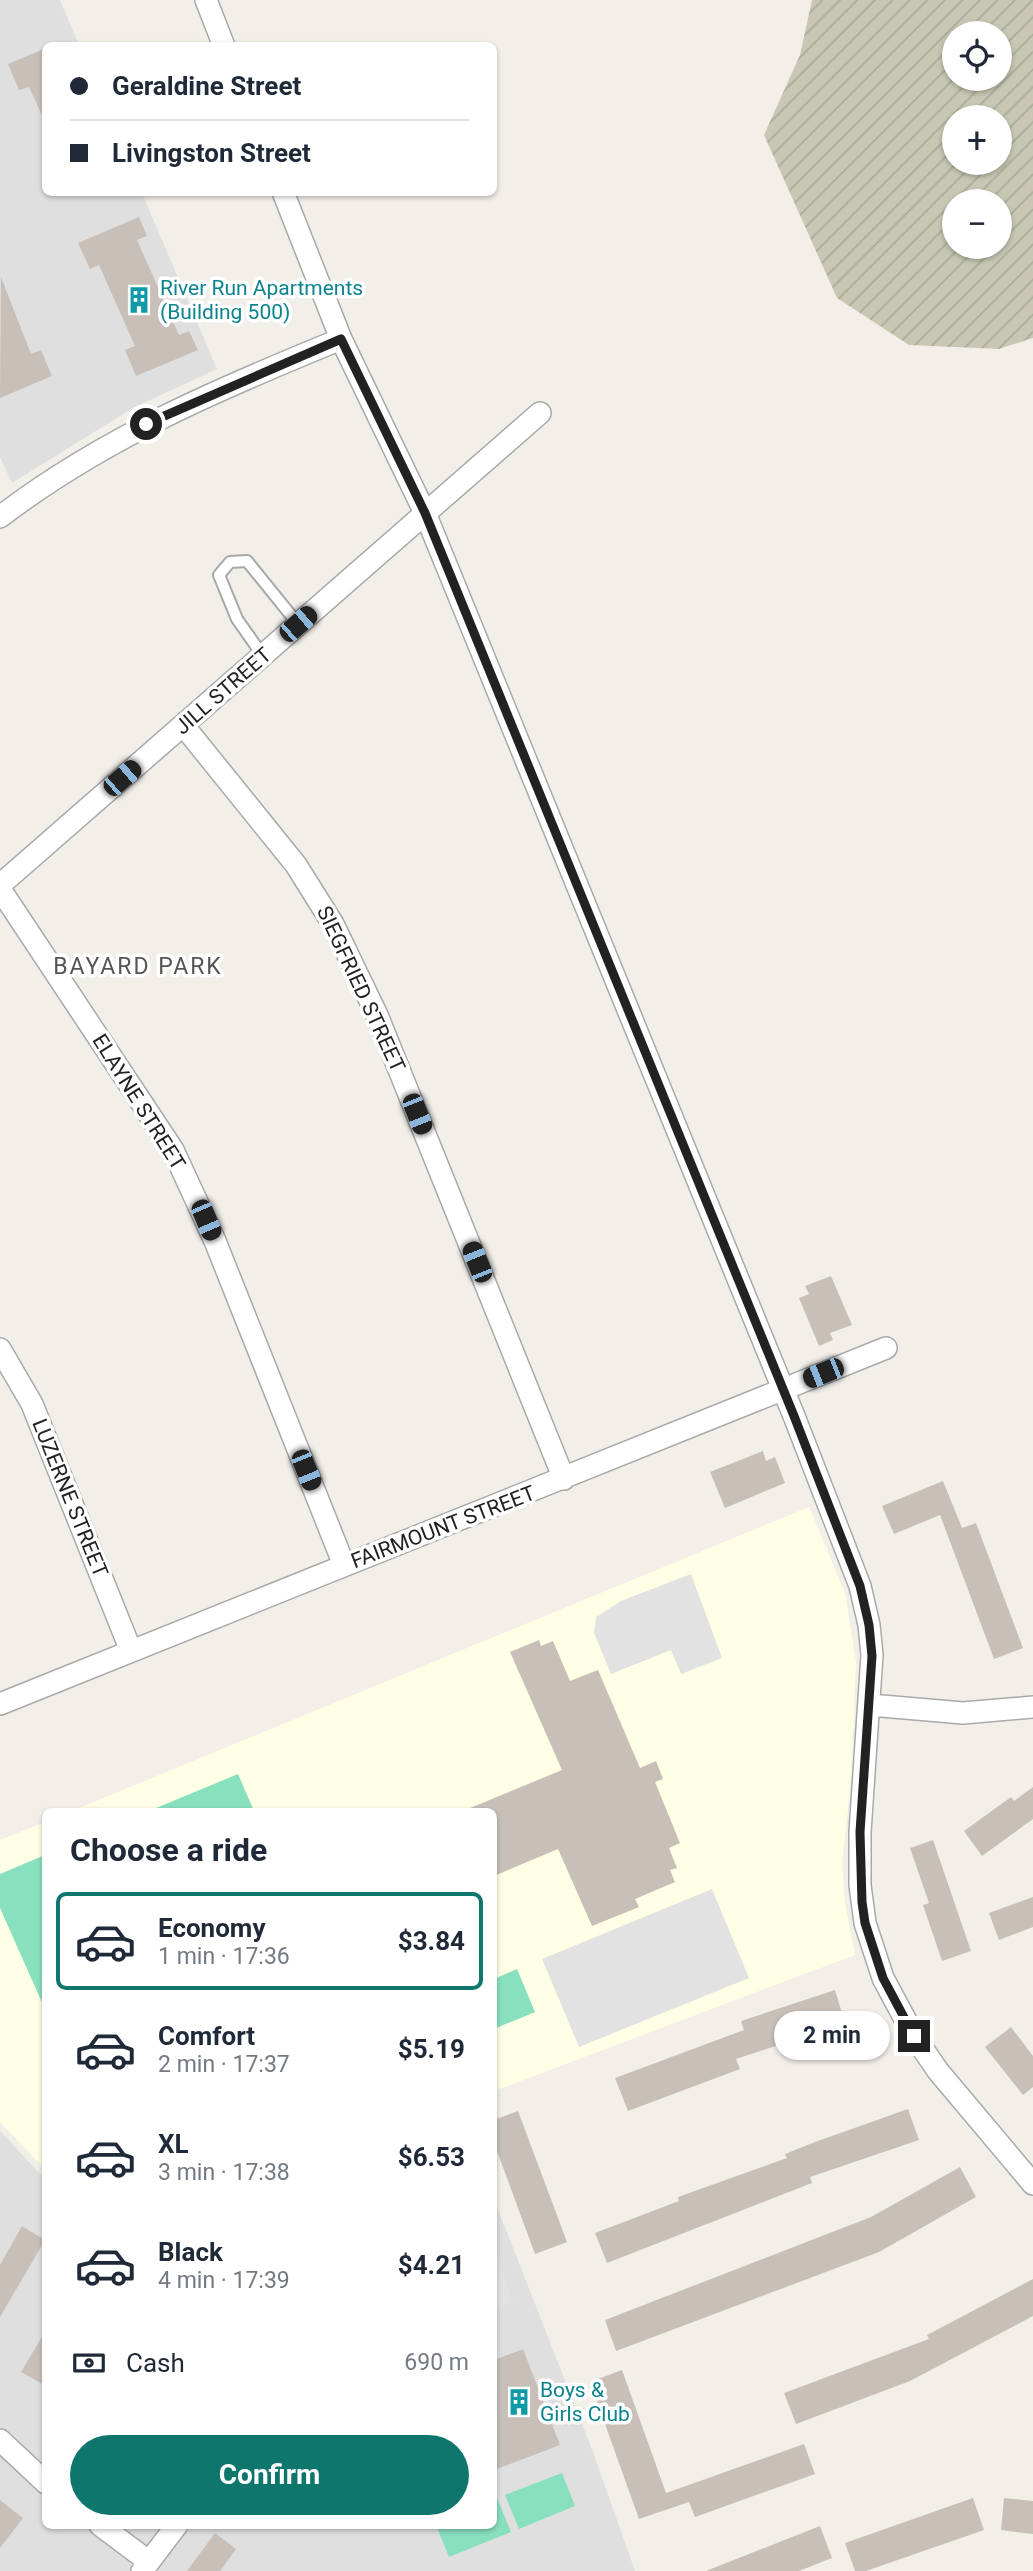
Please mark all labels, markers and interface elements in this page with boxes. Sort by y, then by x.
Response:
map controls [942,21,1012,259]
button: locate [942,21,1012,91]
text: Geraldine Street [112,71,301,101]
button: + [942,105,1012,175]
text: Livingston Street [112,138,311,168]
button: − [942,189,1012,259]
place label: River Run Apartments (Building 500) [160,276,363,324]
building icon: River Run Apartments (Building 500) [124,285,154,315]
route start [130,408,162,440]
car [276,602,321,646]
street label: JILL STREET [170,642,276,739]
car [100,756,145,800]
street label: SIEGFRIED STREET [312,902,410,1076]
district label: BAYARD PARK [53,953,223,980]
street label: ELAYNE STREET [88,1030,191,1175]
car [400,1091,435,1137]
car [189,1197,224,1243]
car [460,1239,495,1285]
car [800,1355,847,1391]
street label: LUZERNE STREET [27,1415,113,1581]
car [289,1447,324,1493]
street label: FAIRMOUNT STREET [348,1481,539,1573]
text: Choose a ride [70,1831,267,1869]
icon: car [74,1910,137,1973]
text: Economy [158,1913,265,1943]
text: $3.84 [398,1926,465,1956]
text: 1 min · 17:36 [158,1943,290,1970]
callout: 2 min [774,2011,890,2060]
icon: car [74,2018,137,2081]
route end [898,2020,930,2052]
text: Comfort [158,2021,255,2051]
text: 2 min [803,2022,861,2049]
text: $5.19 [398,2034,465,2064]
text: 2 min · 17:37 [158,2051,290,2078]
icon: car [74,2126,137,2189]
text: XL [158,2129,189,2159]
text: $6.53 [398,2142,465,2172]
text: 3 min · 17:38 [158,2159,290,2186]
icon: car [74,2234,137,2297]
text: Black [158,2237,223,2267]
text: $4.21 [398,2250,465,2280]
text: 4 min · 17:39 [158,2267,290,2294]
icon: cash [70,2344,108,2382]
text: Cash [126,2348,185,2378]
text: 690 m [404,2349,469,2376]
place label: Boys & Girls Club [540,2378,630,2426]
building icon: Boys & Girls Club [504,2387,534,2417]
button: Confirm [70,2435,469,2515]

